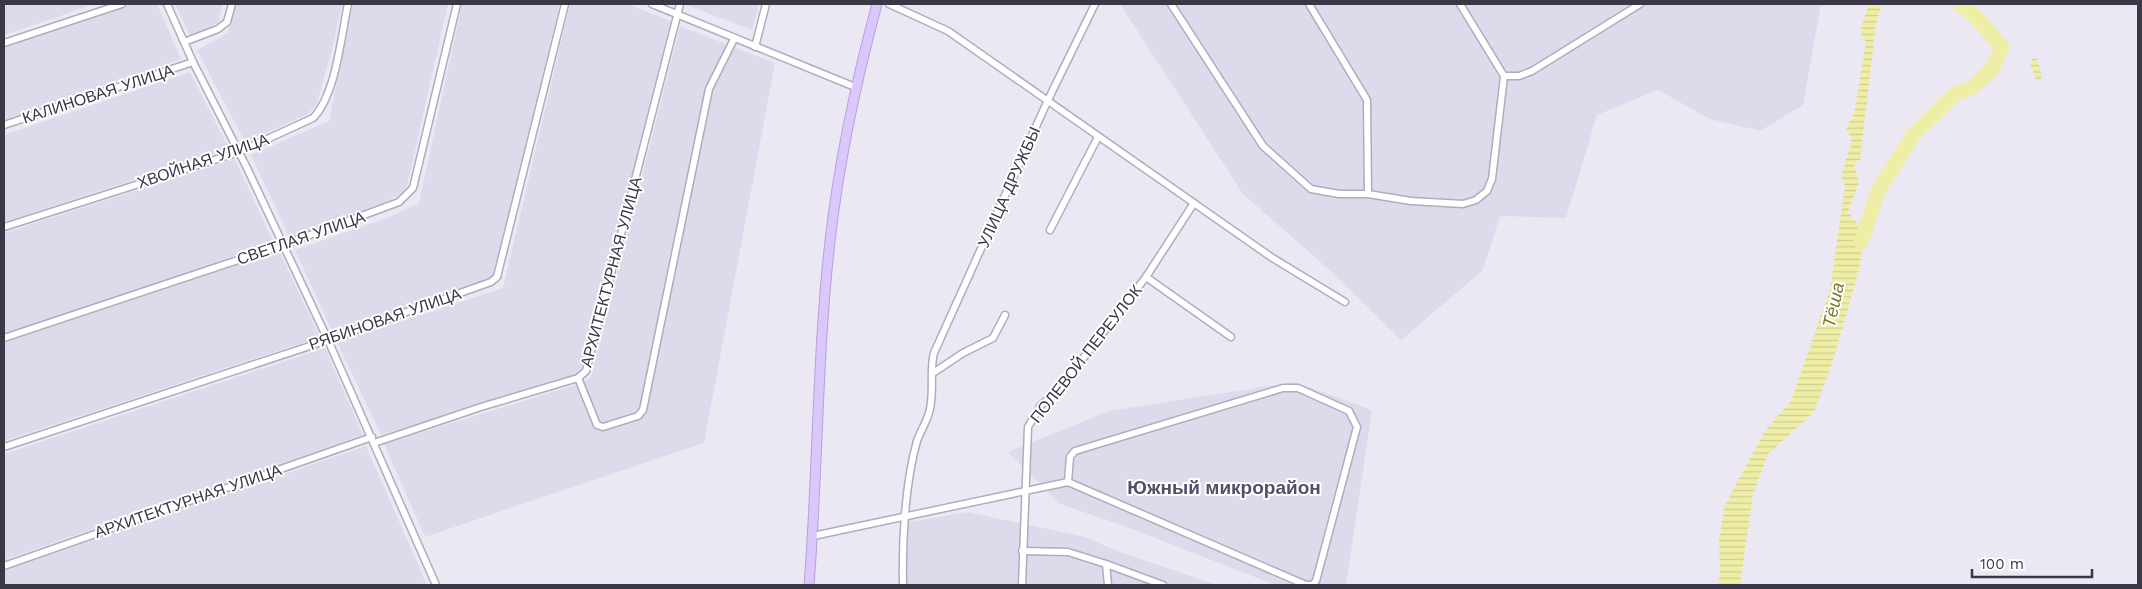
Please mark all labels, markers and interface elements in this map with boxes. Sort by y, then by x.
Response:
street label: КАЛИНОВАЯ УЛИЦА [20,60,177,127]
street label: УЛИЦА ДРУЖБЫ [974,124,1044,250]
street label: ХВОЙНАЯ УЛИЦА [135,129,272,192]
street label: АРХИТЕКТУРНАЯ УЛИЦА [576,174,646,369]
street label: СВЕТЛАЯ УЛИЦА [234,207,368,269]
water label: Тёша [1818,280,1848,330]
street label: ПОЛЕВОЙ ПЕРЕУЛОК [1026,281,1146,427]
street label: РЯБИНОВАЯ УЛИЦА [306,284,464,354]
street label: АРХИТЕКТУРНАЯ УЛИЦА [92,460,284,542]
district label: Южный микрорайон [1127,476,1321,499]
scale bar [1972,546,2092,578]
text: 100 m [1980,555,2024,573]

